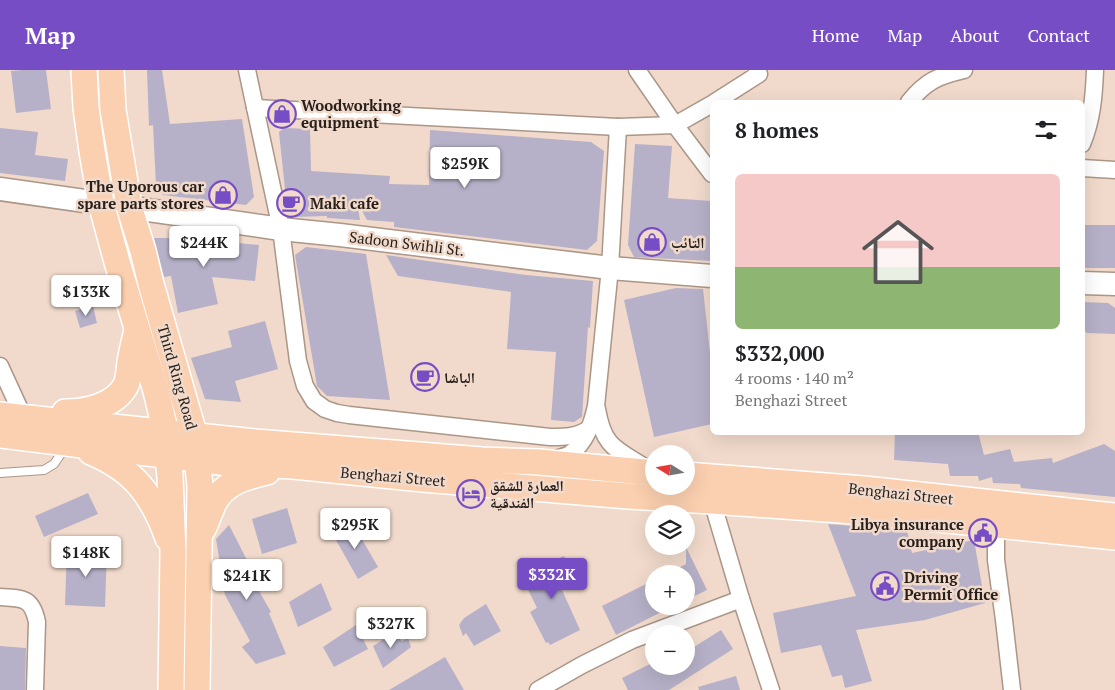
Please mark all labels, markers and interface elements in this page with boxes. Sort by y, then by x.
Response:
text: Map [25,19,75,51]
text: Home [812,23,859,47]
text: Map [887,23,922,47]
text: About [950,23,999,47]
text: Contact [1027,23,1090,47]
place label: Woodworking equipment [301,95,401,132]
shop icon: Woodworking equipment [267,99,297,129]
text: 8 homes [735,116,819,144]
icon: filters [1032,116,1060,144]
pin: $259K [430,146,500,189]
text: $259K [441,152,489,174]
place label: The Uporous car spare parts stores [77,176,205,213]
shop icon: The Uporous car spare parts stores [208,180,238,210]
cafe icon: Maki cafe [276,188,306,218]
place label: Maki cafe [310,193,379,213]
icon: home [853,207,943,297]
pin: $244K [169,226,239,268]
street label: Sadoon Swihli St. [348,226,466,260]
shop icon: التائب [637,227,667,257]
text: $244K [180,231,228,253]
place label: التائب [671,232,705,252]
pin: $133K [51,274,121,317]
text: $133K [62,280,110,302]
street label: Third Ring Road [153,322,203,432]
text: $332,000 [735,339,824,367]
cafe icon: الباشا [410,362,440,392]
place label: الباشا [444,367,475,387]
text: 4 rooms · 140 m² [735,367,854,389]
text: Benghazi Street [735,389,847,411]
north arrow [645,445,695,495]
map controls [645,445,695,675]
street label: Benghazi Street [340,461,447,491]
place label: العمارة للشقق الفندقية [490,475,564,512]
street label: Benghazi Street [848,478,955,509]
hotel icon: العمارة للشقق الفندقية [456,479,486,509]
button: layers [645,505,695,555]
pin: $295K [320,508,390,550]
text: $295K [331,513,379,535]
place label: Libya insurance company [851,514,965,551]
public building icon: Libya insurance company [968,518,998,548]
pin: $148K [51,536,121,578]
text: $148K [62,541,110,563]
pin: $241K [212,558,282,601]
pin: $332K [517,558,587,600]
text: $332K [528,563,576,585]
text: $241K [223,564,271,586]
button: + [645,565,695,615]
place label: Driving Permit Office [904,567,998,604]
public building icon: Driving Permit Office [870,571,900,601]
pin: $327K [356,606,426,649]
text: $327K [367,612,415,634]
button: − [645,625,695,675]

